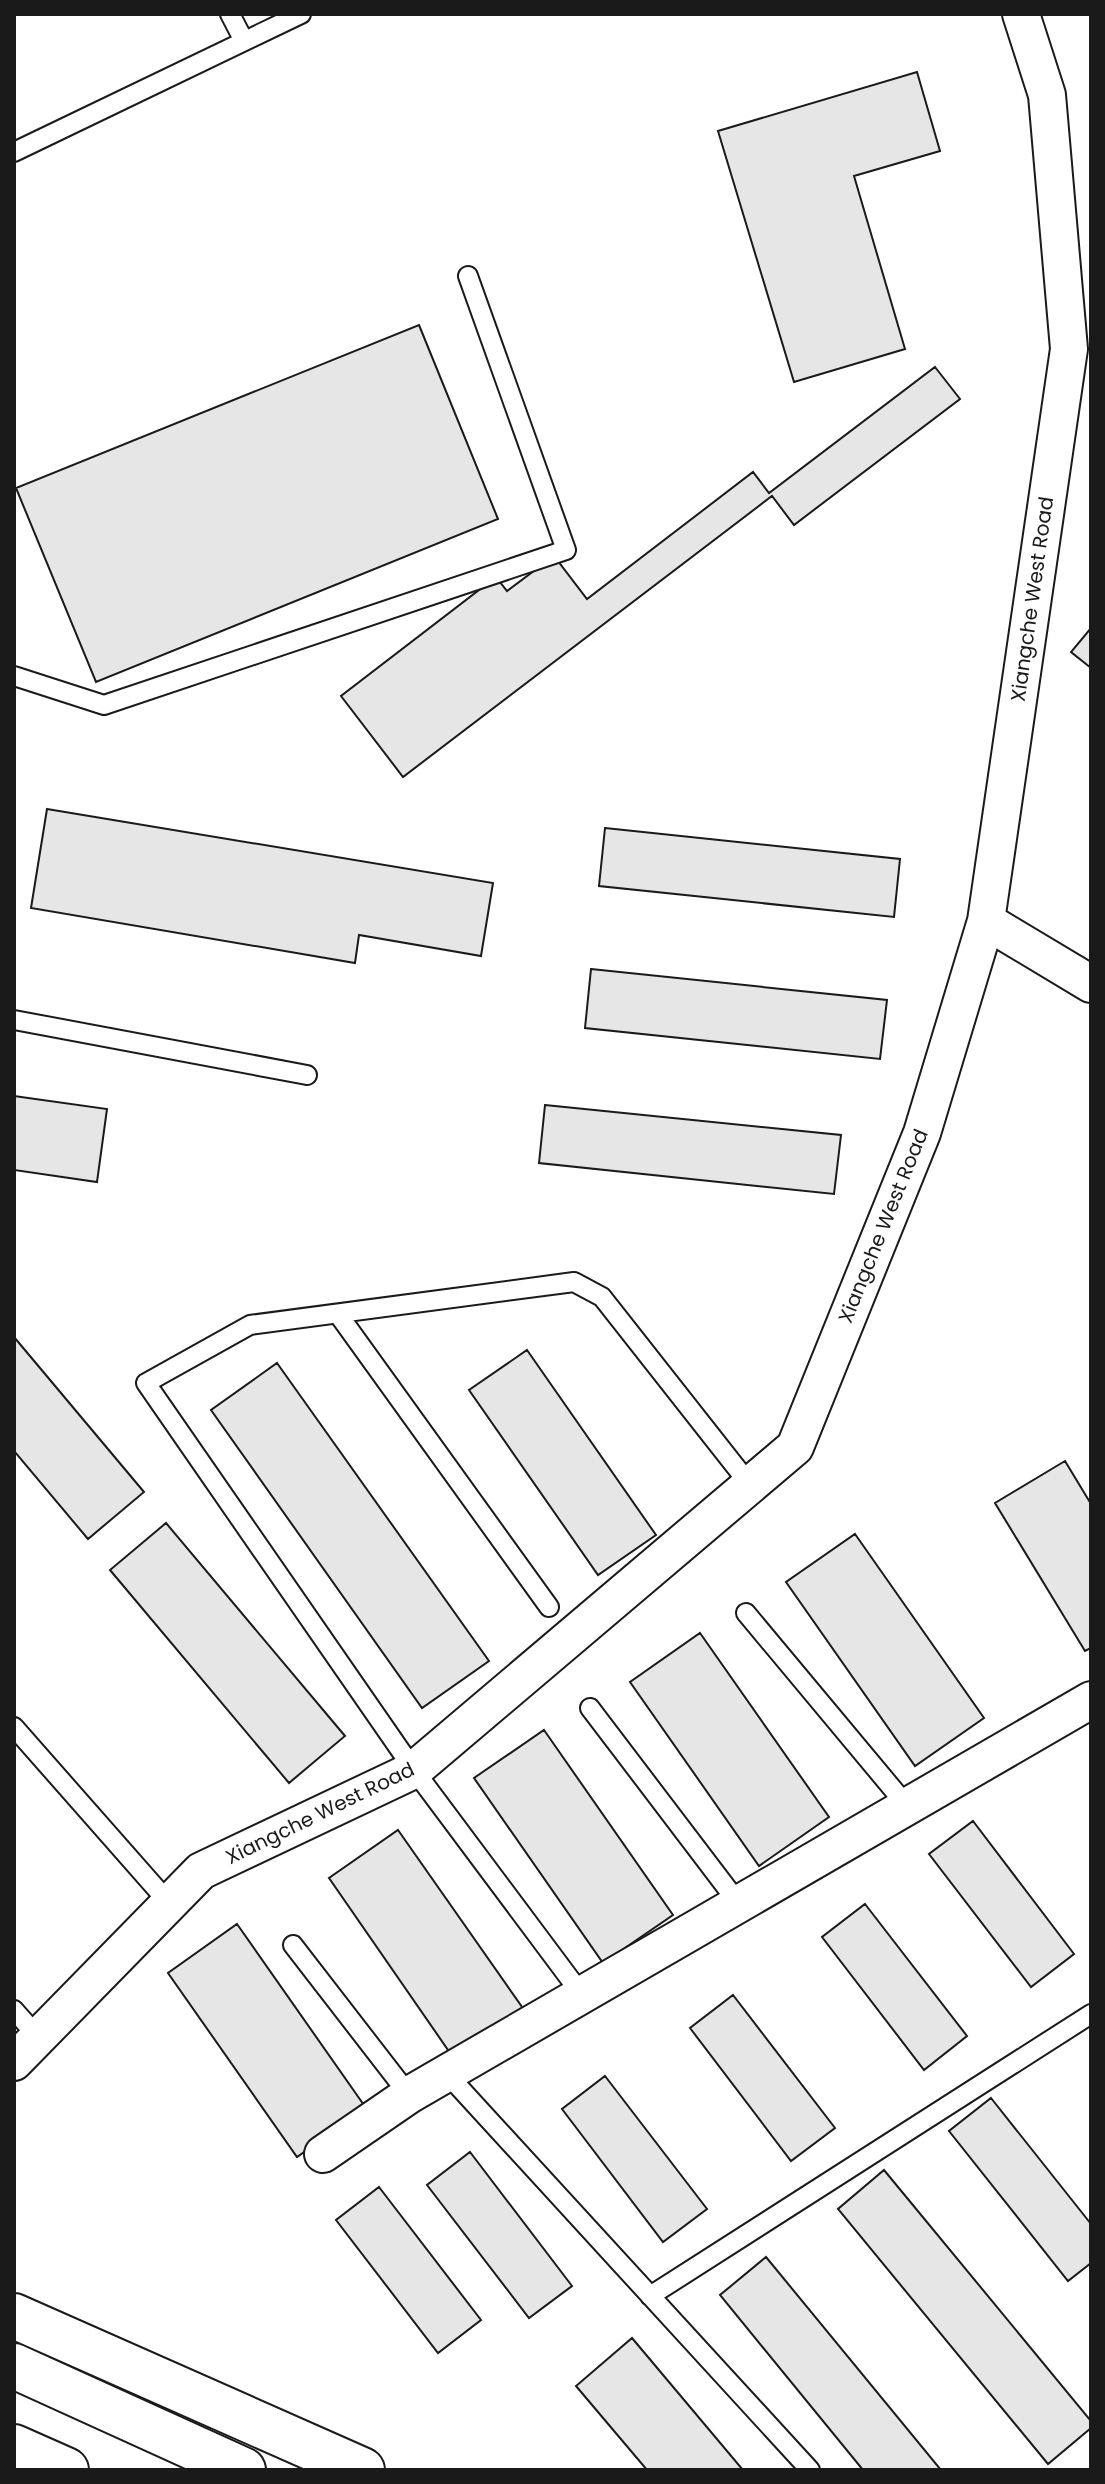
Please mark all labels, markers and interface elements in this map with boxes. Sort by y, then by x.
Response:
street label: Xiangche West Road [1004,495,1060,703]
street label: Xiangche West Road [831,1125,935,1327]
street label: Xiangche West Road [221,1755,419,1871]

